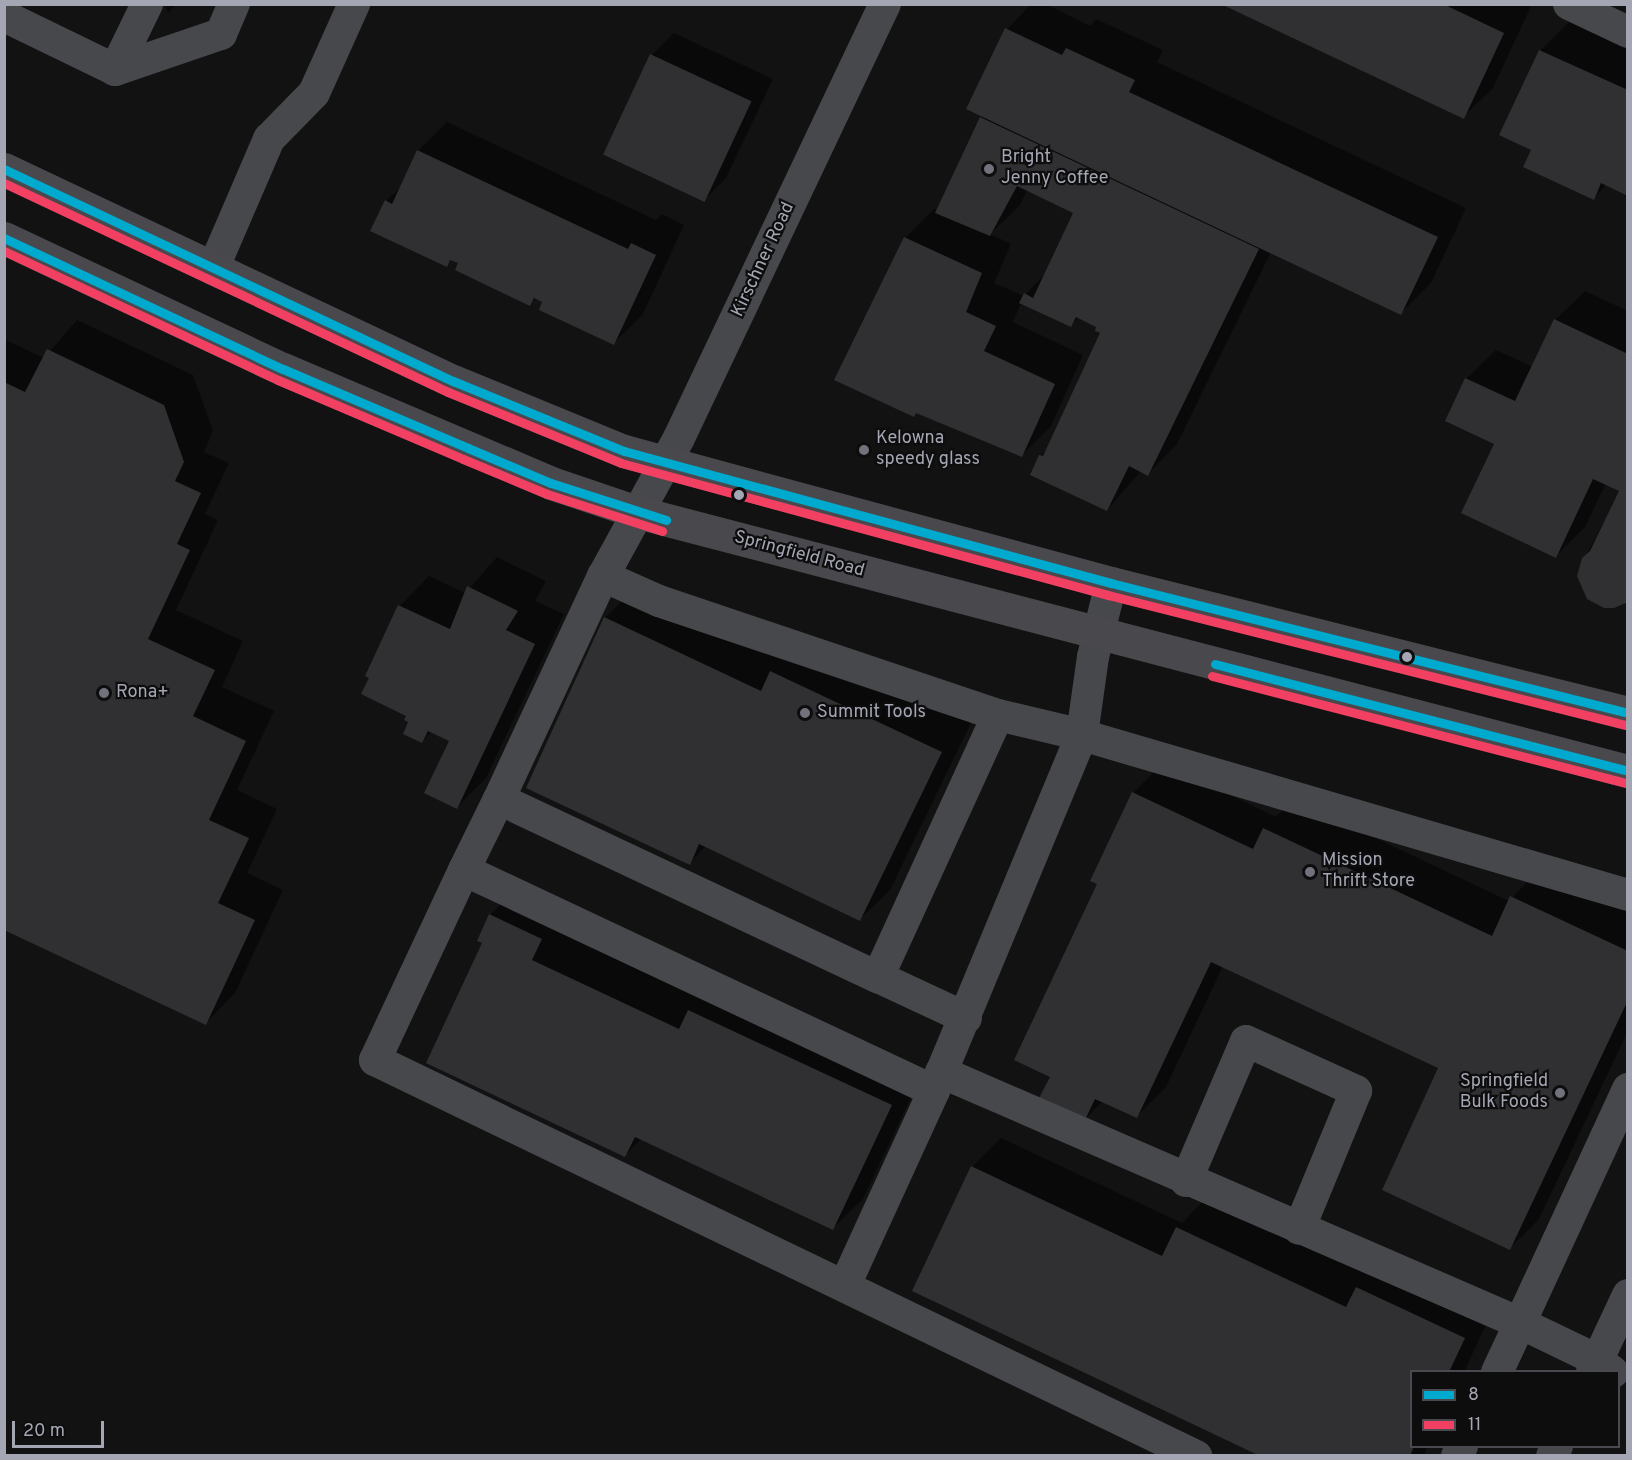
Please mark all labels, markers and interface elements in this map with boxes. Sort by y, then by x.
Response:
place label: Bright Jenny Coffee [1001,148,1109,190]
marker: Bright Jenny Coffee [982,162,996,176]
street label: Kirschner Road [728,199,800,321]
place label: Kelowna speedy glass [876,429,980,472]
marker: Kelowna speedy glass [857,443,871,457]
unlabelled marker [733,489,745,501]
street label: Springfield Road [732,527,866,583]
unlabelled marker [1401,651,1413,663]
place label: Rona+ [116,682,169,704]
marker: Rona+ [97,686,111,700]
place label: Summit Tools [817,702,927,724]
marker: Summit Tools [798,706,812,720]
place label: Mission Thrift Store [1322,851,1415,894]
marker: Mission Thrift Store [1303,865,1317,879]
place label: Springfield Bulk Foods [1460,1072,1548,1114]
marker: Springfield Bulk Foods [1553,1086,1567,1100]
legend [1410,1370,1620,1448]
text: 8 [1468,1384,1479,1407]
scale bar [15,1409,106,1447]
text: 11 [1468,1414,1481,1437]
text: 20 m [23,1420,65,1443]

